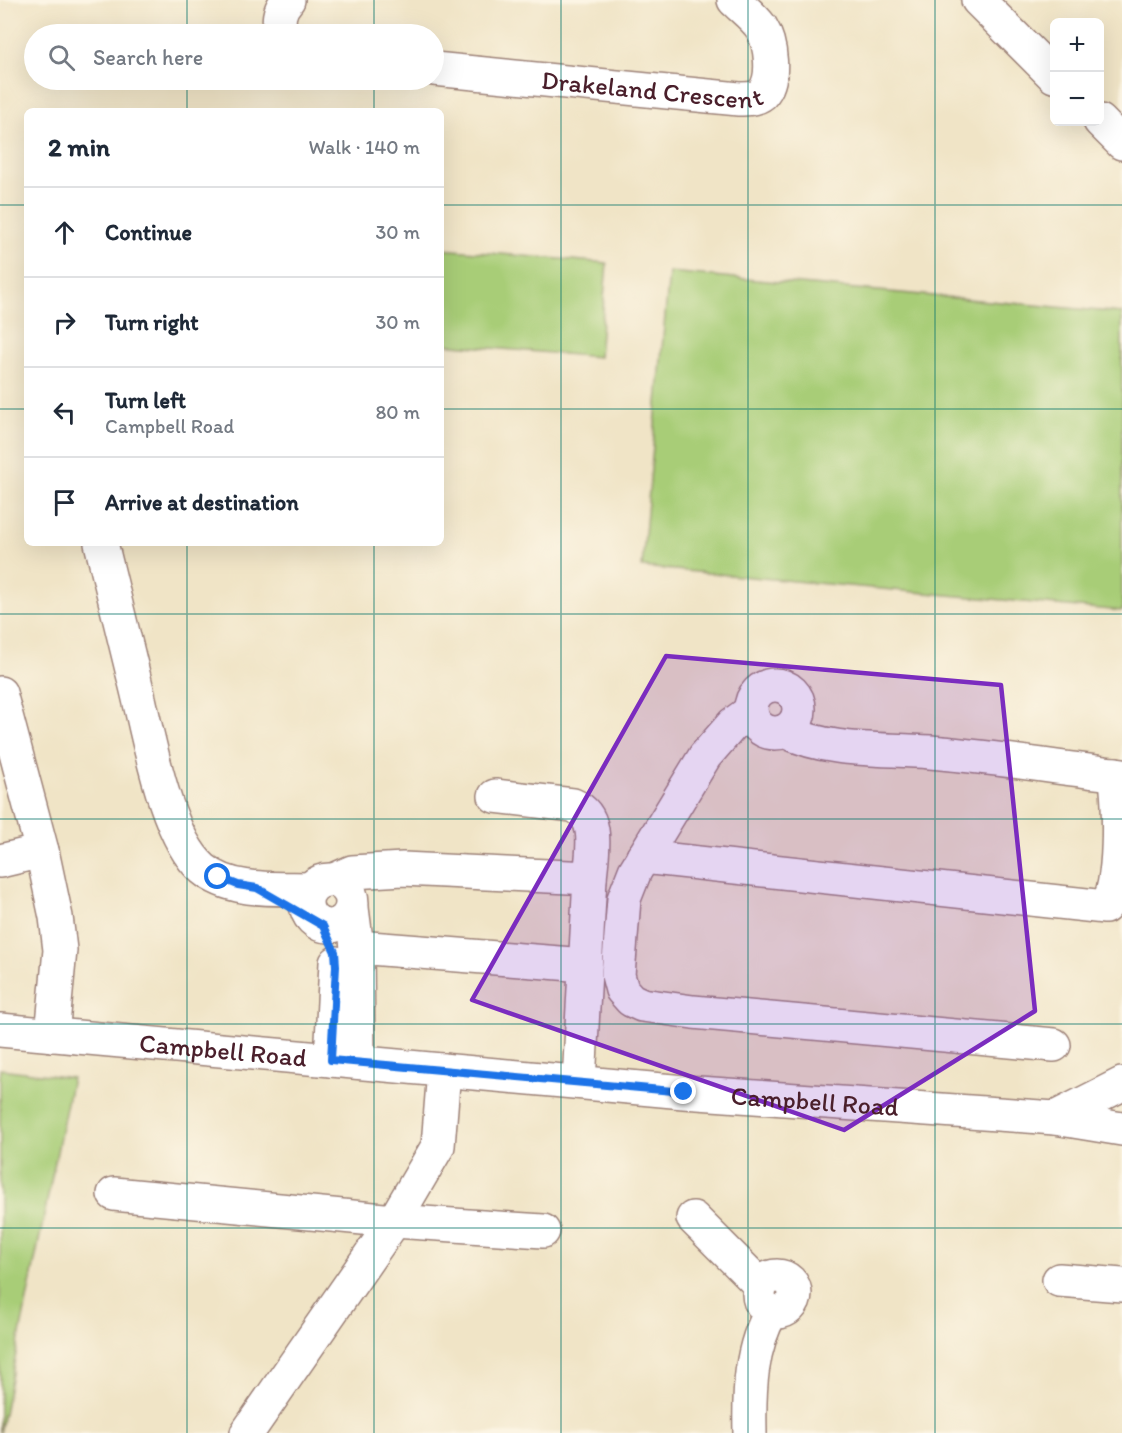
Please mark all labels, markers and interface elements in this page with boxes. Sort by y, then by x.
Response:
map controls [1050,18,1104,126]
button: + [1050,18,1104,72]
search box [24,24,444,90]
icon: search [45,41,78,74]
text: Search here [93,44,203,71]
street label: Drakeland Crescent [540,64,768,115]
button: − [1050,72,1104,126]
text: 2 min [48,131,110,163]
text: Walk · 140 m [309,135,420,159]
icon: ahead [48,216,81,249]
text: Continue [105,219,192,246]
text: 30 m [375,220,420,244]
icon: right [48,306,81,339]
text: Turn right [105,309,199,336]
text: 30 m [375,310,420,334]
text: Turn left [105,387,186,414]
icon: left [48,396,81,429]
text: 80 m [375,400,420,424]
text: Campbell Road [105,414,234,438]
icon: arrive [48,486,81,519]
text: Arrive at destination [105,489,299,516]
route start [204,863,230,889]
street label: Campbell Road [138,1027,308,1074]
route end [670,1078,696,1104]
street label: Campbell Road [730,1079,900,1123]

